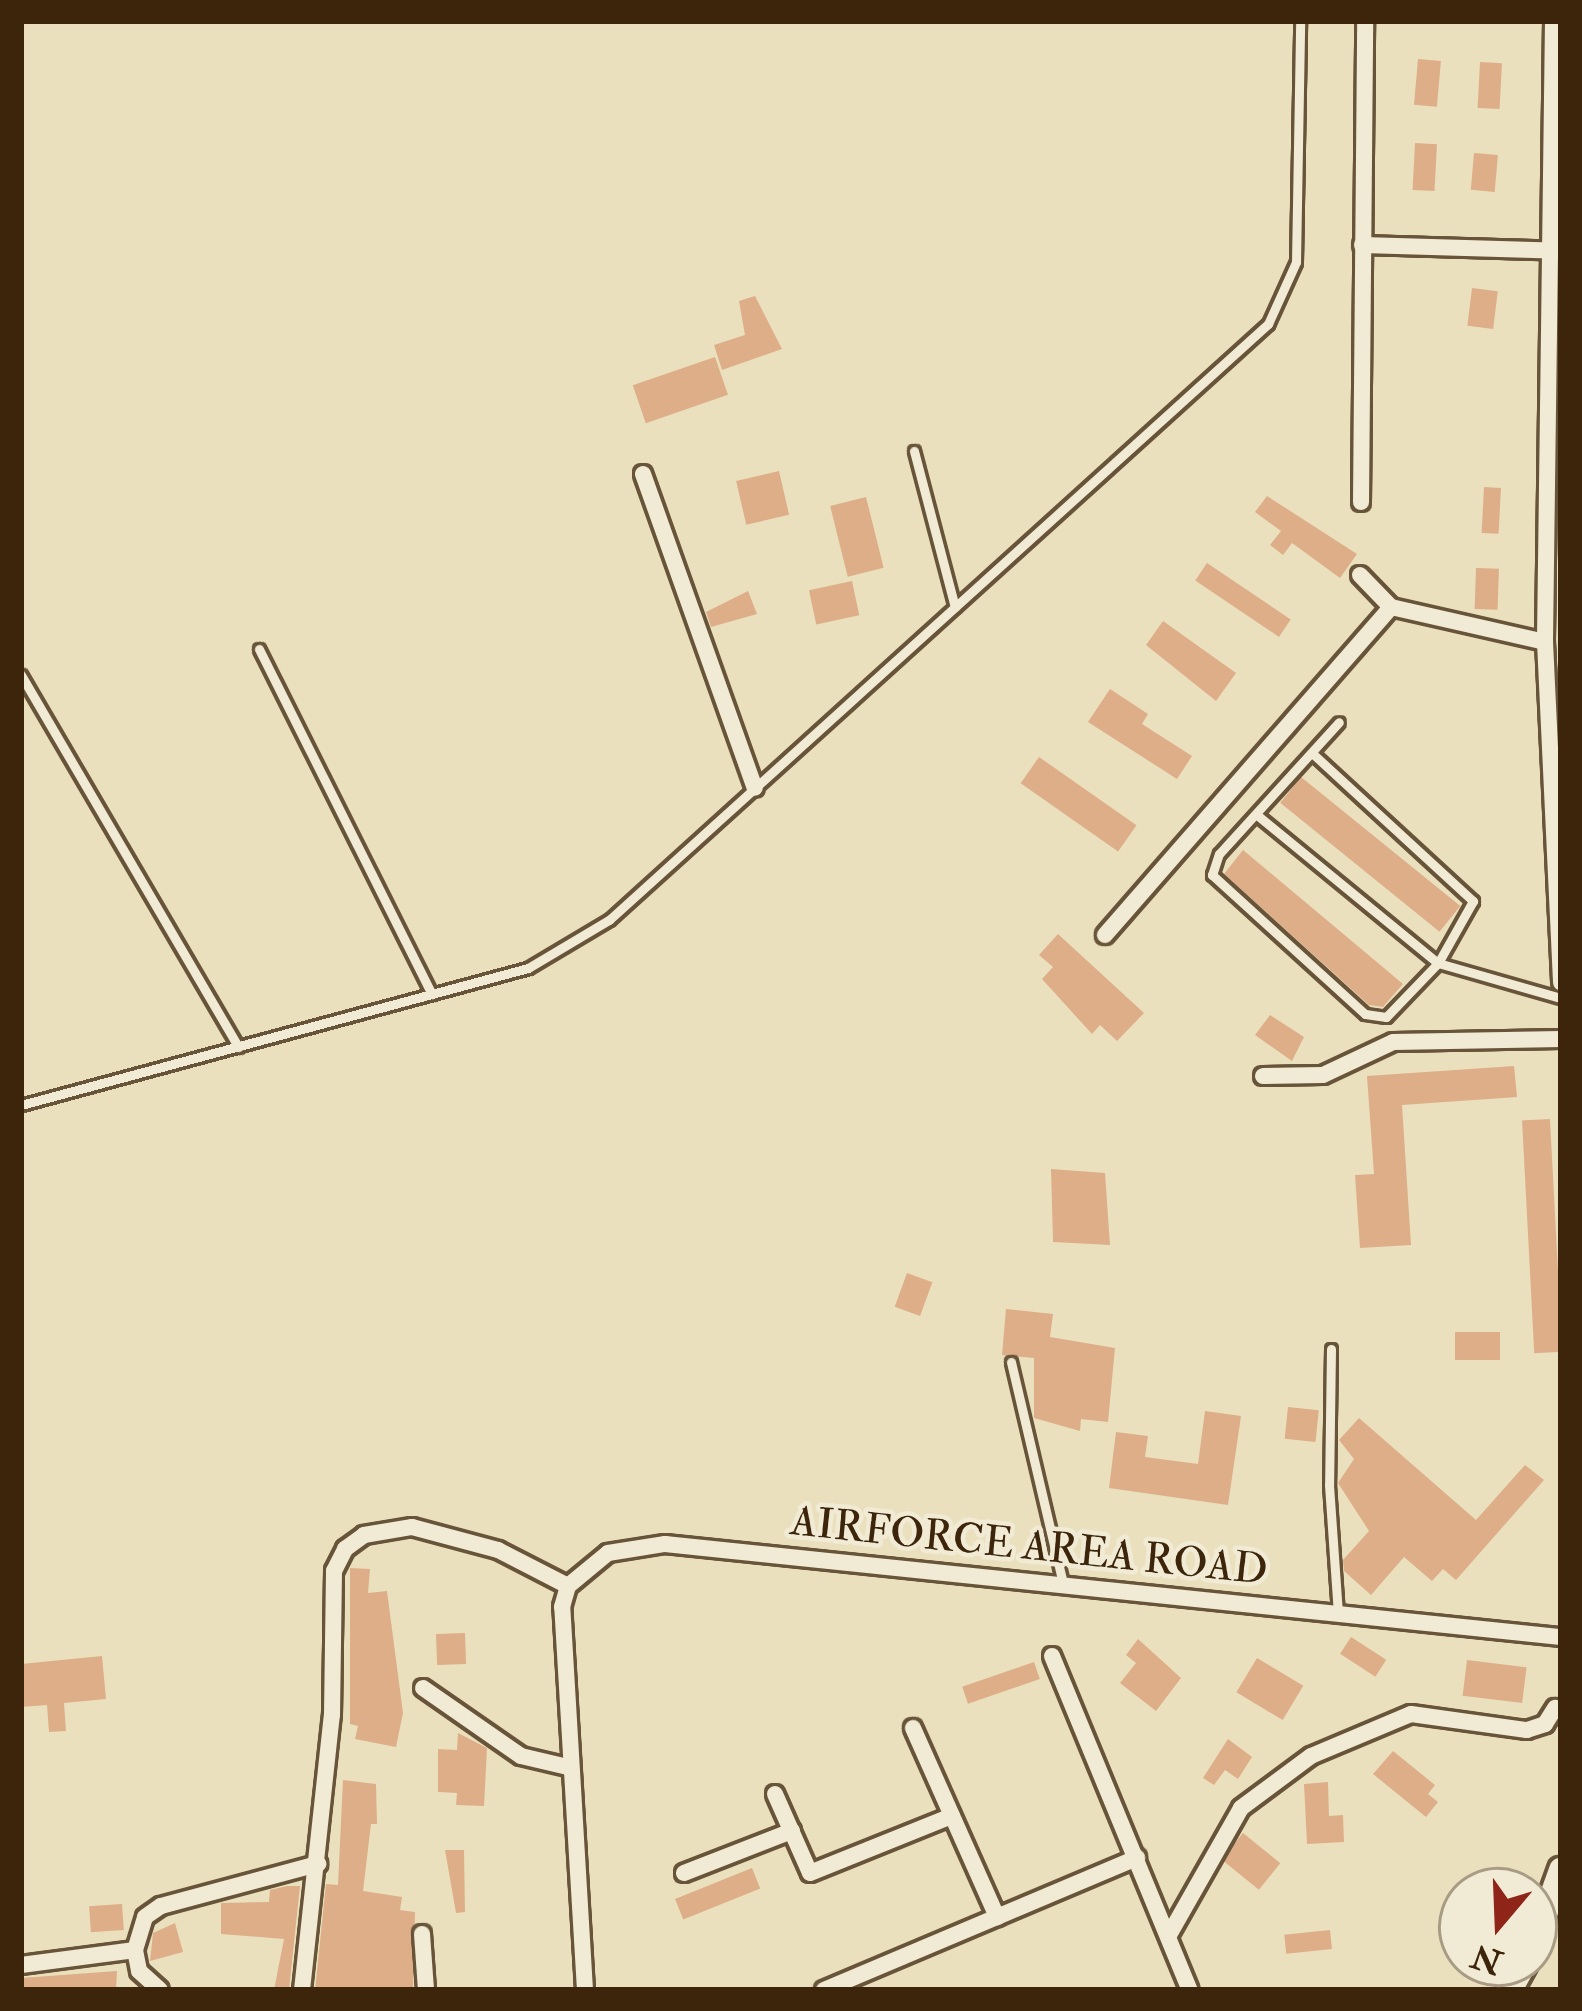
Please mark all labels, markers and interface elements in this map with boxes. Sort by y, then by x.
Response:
street label: AIRFORCE AREA ROAD [788,1496,1270,1596]
north arrow [1438,1867,1558,1987]
text: N [1466,1934,1508,1983]

